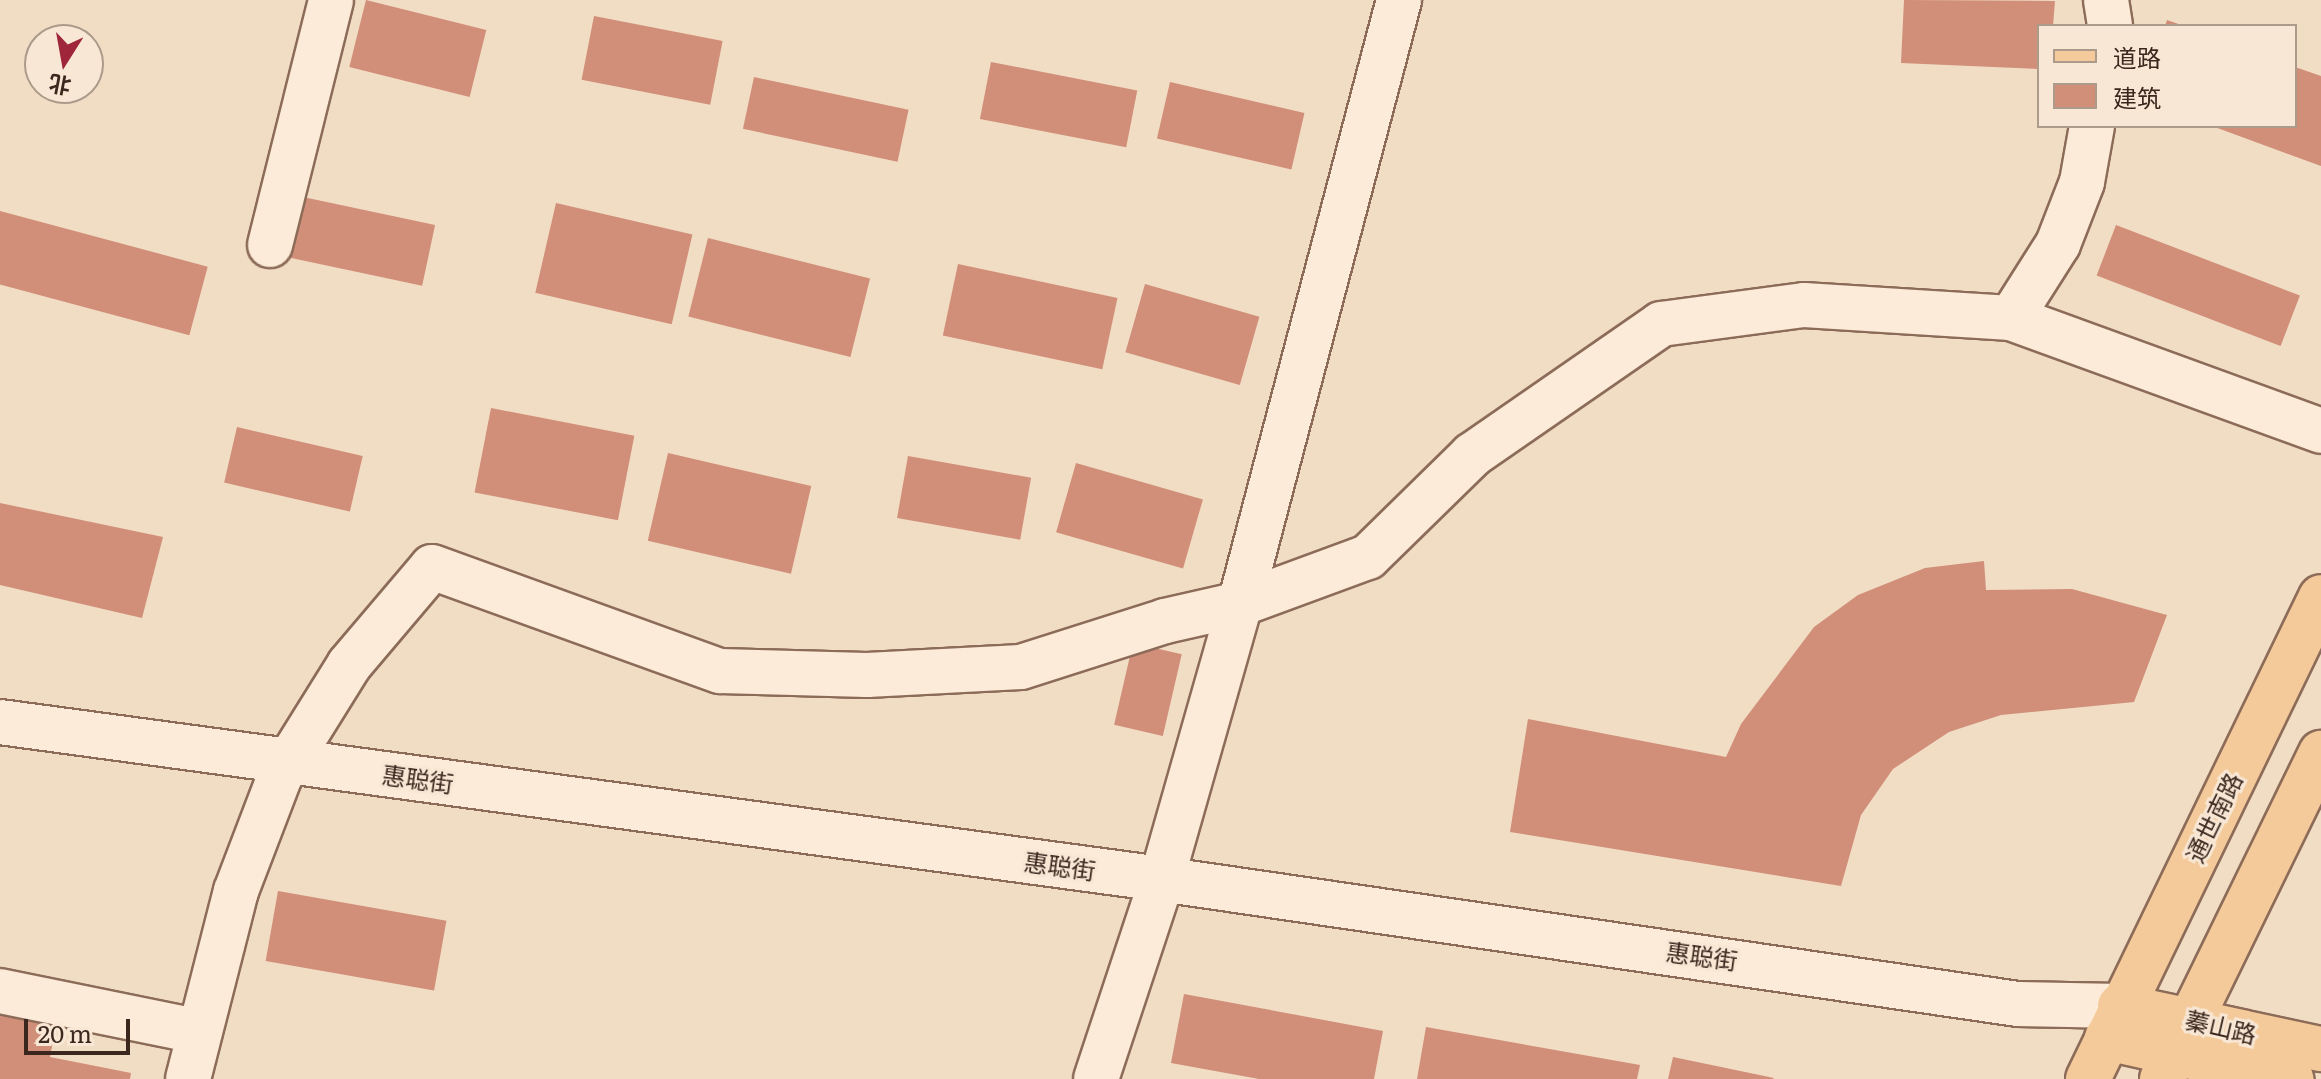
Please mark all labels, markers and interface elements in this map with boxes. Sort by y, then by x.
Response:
north arrow [24,24,104,104]
legend [2037,24,2297,128]
text: 道路 [2113,39,2161,74]
text: 北 [46,68,74,104]
text: 建筑 [2113,79,2161,114]
street label: 惠聪街 [380,759,456,797]
street label: 通世南路 [2179,768,2247,866]
street label: 惠聪街 [1022,846,1098,884]
street label: 惠聪街 [1664,936,1740,974]
scale bar [28,1003,134,1053]
street label: 蓁山路 [2183,1004,2259,1048]
text: 20 m [38,1015,92,1050]

